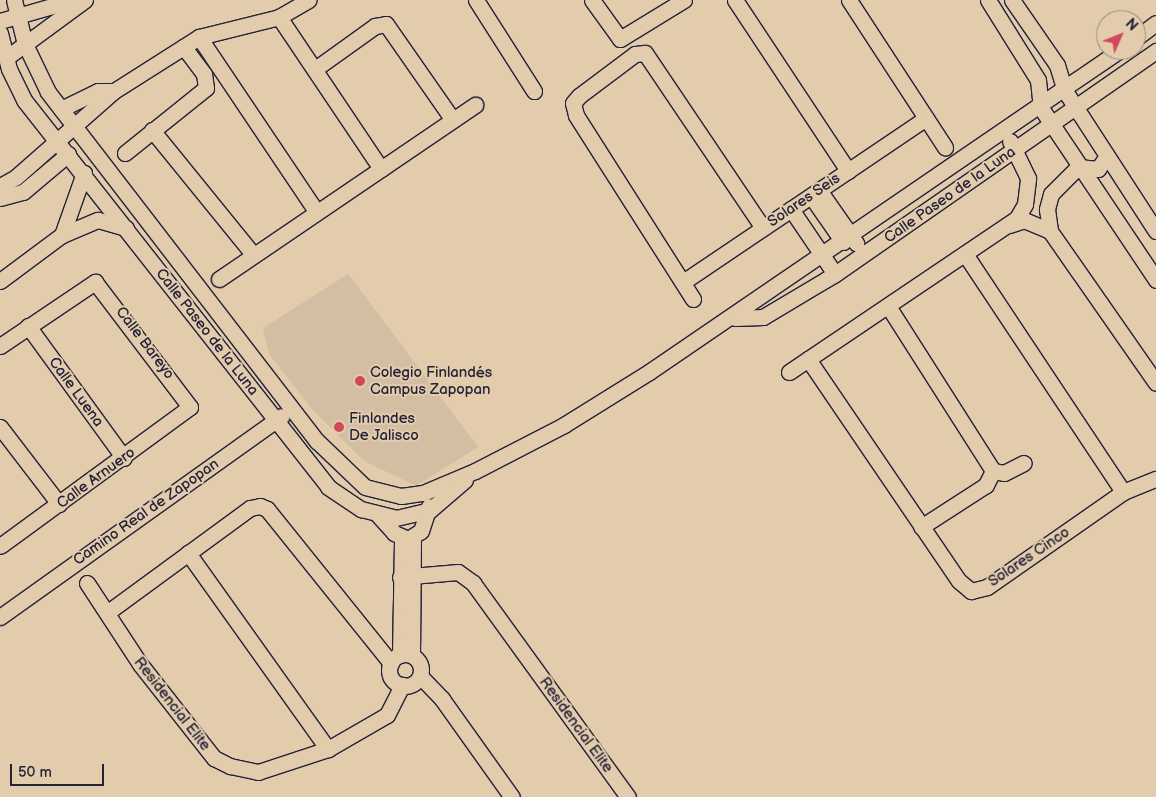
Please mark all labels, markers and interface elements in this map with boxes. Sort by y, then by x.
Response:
north arrow [1096,10,1146,60]
text: N [1122,15,1141,35]
street label: Calle Paseo de la Luna [881,143,1019,247]
street label: Solares Seis [764,169,844,231]
street label: Calle Paseo de la Luna [152,265,262,399]
street label: Calle Bareyo [112,303,178,383]
street label: Calle Luena [45,354,107,430]
place label: Colegio Finlandés Campus Zapopan [370,363,492,398]
marker: Colegio Finlandés Campus Zapopan [354,375,366,387]
place label: Finlandes De Jalisco [349,409,419,444]
marker: Finlandes De Jalisco [333,421,345,433]
street label: Calle Arnuero [53,444,139,512]
street label: Camino Real de Zapopan [70,455,222,569]
street label: Solares Cinco [985,523,1073,591]
street label: Residencial Elite [130,654,214,754]
street label: Residencial Elite [535,674,617,776]
scale bar [12,754,106,786]
text: 50 m [18,763,52,782]

